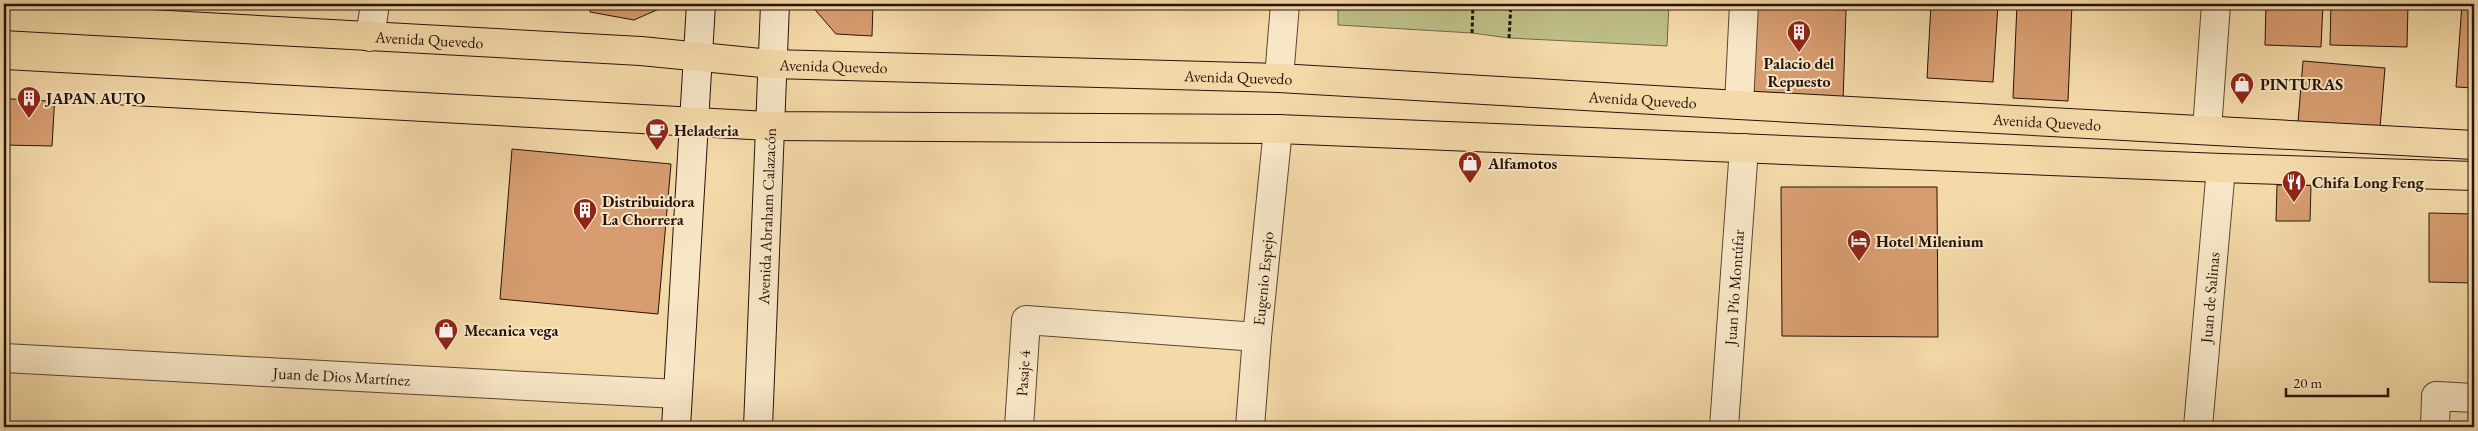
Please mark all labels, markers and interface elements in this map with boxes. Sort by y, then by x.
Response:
building icon: Palacio del Repuesto [1786,19,1812,53]
street label: Avenida Quevedo [374,26,484,53]
place label: Palacio del Repuesto [1764,53,1835,92]
street label: Avenida Quevedo [778,54,888,78]
street label: Avenida Quevedo [1183,65,1293,90]
shop icon: PINTURAS [2229,71,2255,105]
place label: PINTURAS [2260,74,2343,95]
building icon: JAPAN AUTO [16,85,42,119]
street label: Avenida Quevedo [1587,86,1697,114]
place label: JAPAN AUTO [44,88,145,109]
street label: Avenida Quevedo [1991,109,2102,136]
cafe icon: Heladeria [644,117,670,151]
place label: Heladeria [674,120,740,141]
street label: Avenida Abraham Calazacón [753,127,781,306]
shop icon: Alfamotos [1457,150,1483,184]
place label: Alfamotos [1487,153,1557,174]
restaurant icon: Chifa Long Feng [2281,169,2307,203]
place label: Chifa Long Feng [2312,172,2425,193]
place label: Distribuidora La Chorrera [602,191,696,230]
building icon: Distribuidora La Chorrera [572,197,598,231]
street label: Juan Pío Montúfar [1720,228,1749,348]
hotel icon: Hotel Milenium [1846,228,1872,262]
street label: Eugenio Espejo [1248,230,1279,327]
place label: Hotel Milenium [1876,231,1984,252]
street label: Juan de Salinas [2195,251,2224,346]
shop icon: Mecanica vega [433,317,459,351]
place label: Mecanica vega [464,320,559,341]
street label: Pasaje 4 [1011,349,1035,397]
street label: Juan de Dios Martínez [270,362,411,391]
scale bar [2286,366,2388,398]
text: 20 m [2293,373,2322,392]

